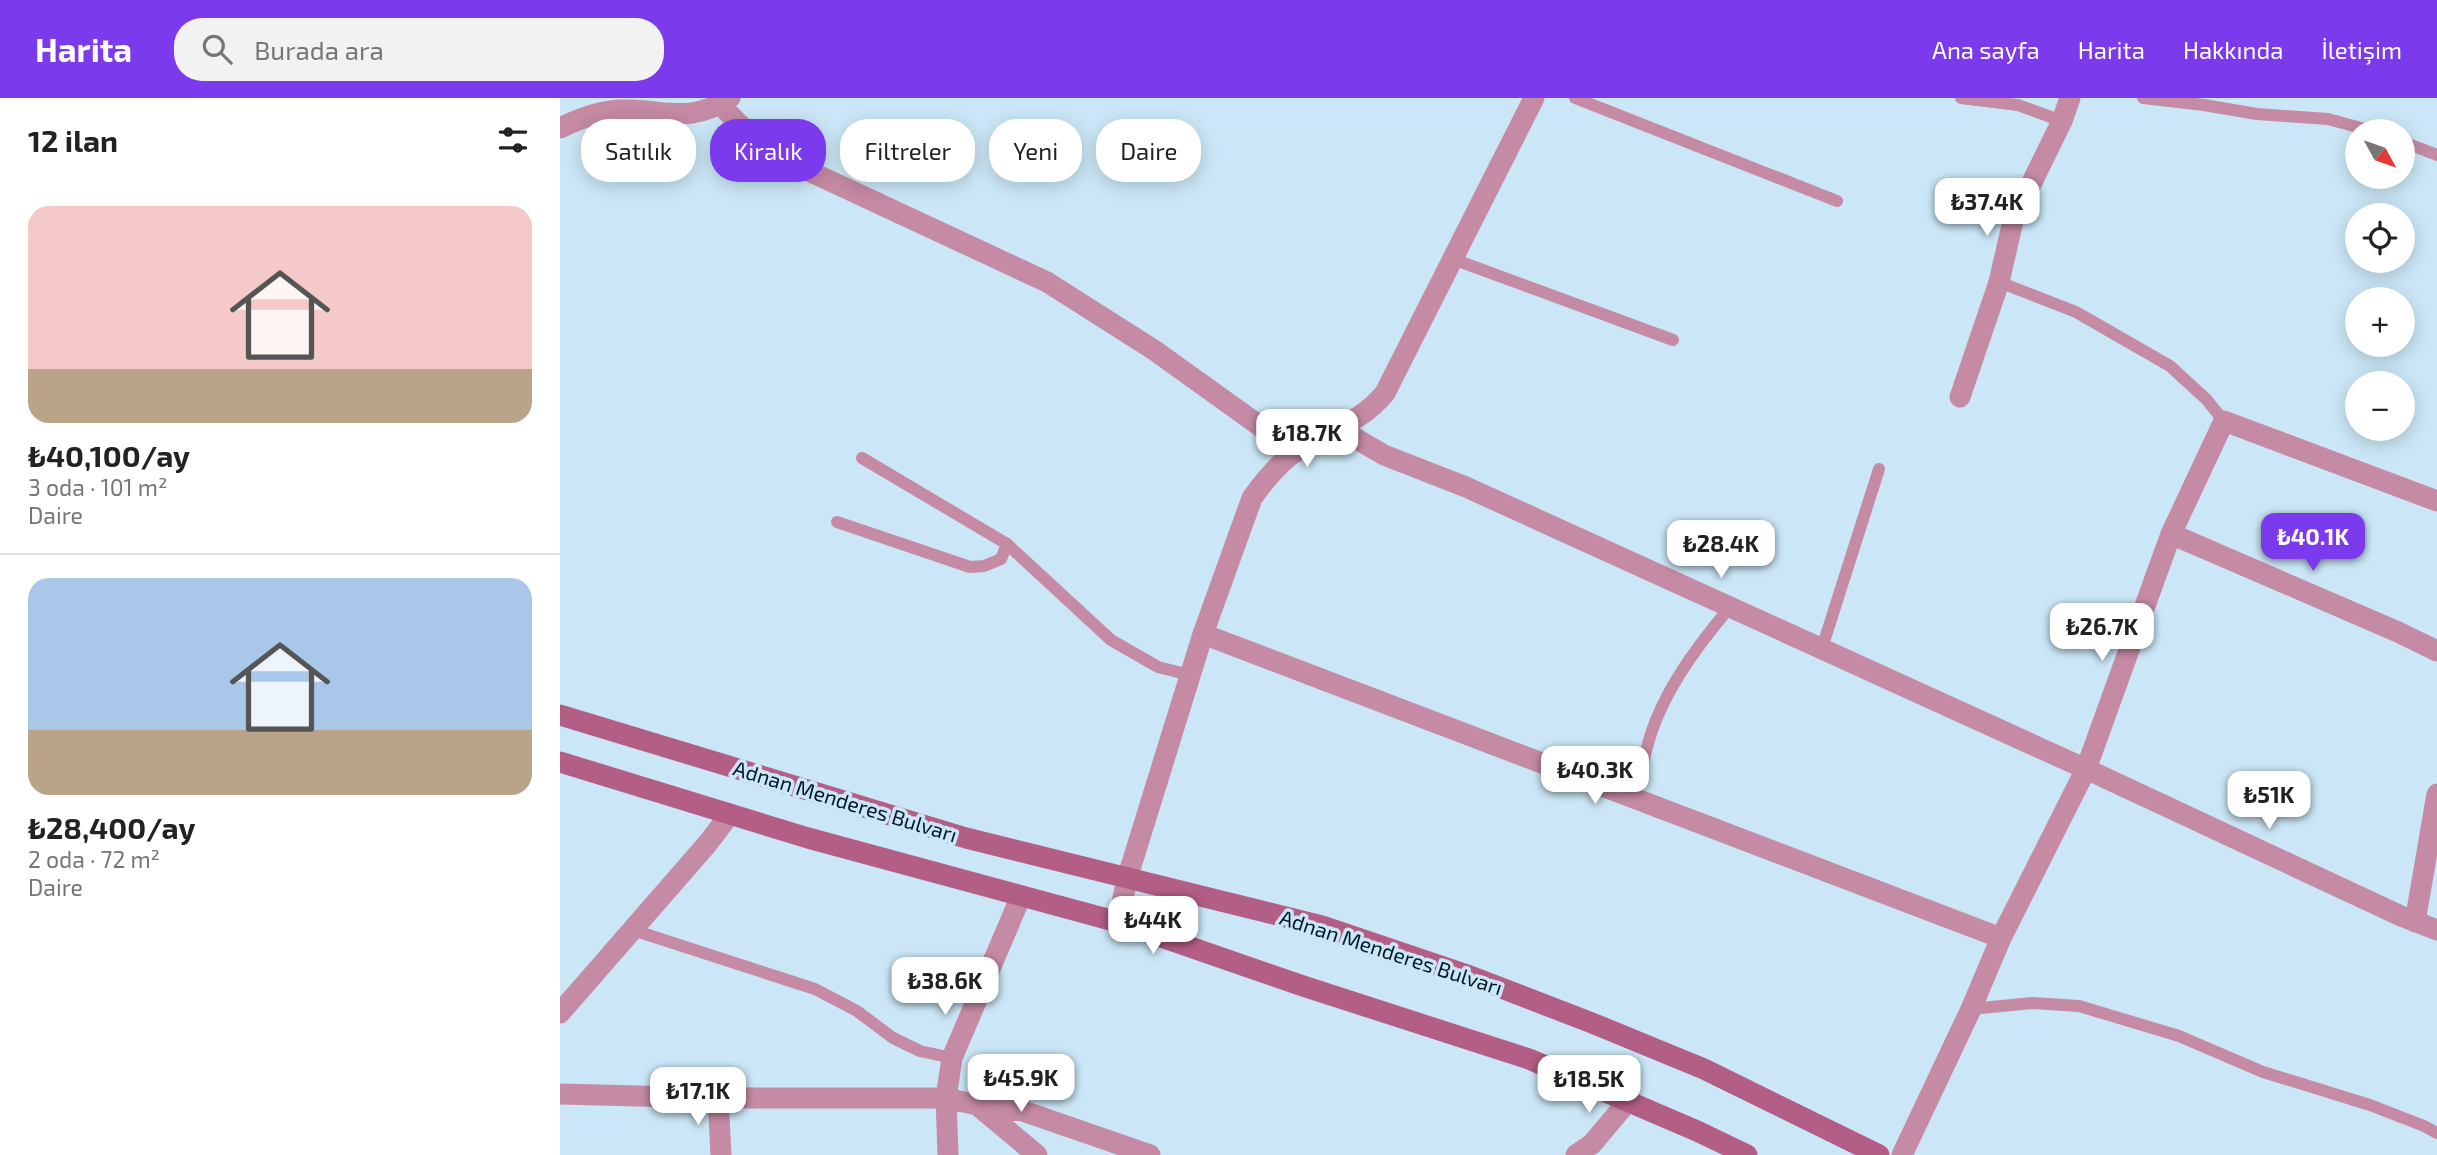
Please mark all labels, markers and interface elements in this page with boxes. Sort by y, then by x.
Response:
search box [174,18,664,81]
text: Harita [35,29,132,69]
icon: search [198,30,236,68]
text: Burada ara [254,34,384,65]
text: Ana sayfa [1932,35,2040,64]
text: Harita [2078,35,2145,64]
text: Hakkında [2183,35,2283,64]
text: İletişim [2321,35,2402,64]
chip: Satılık [581,119,696,182]
chip: Kiralık [710,119,826,182]
chip: Filtreler [840,119,975,182]
chip: Yeni [989,119,1082,182]
chip: Daire [1096,119,1201,182]
north arrow [2345,119,2415,189]
map controls [2345,119,2415,441]
icon: filters [494,121,532,159]
text: 12 ilan [28,122,118,158]
pin: ₺37.4K [1930,178,2044,238]
text: ₺37.4K [1951,187,2023,215]
button: locate [2345,203,2415,273]
icon: home [217,252,343,378]
button: + [2345,287,2415,357]
button: − [2345,371,2415,441]
pin: ₺18.7K [1250,410,1364,469]
text: ₺18.7K [1272,418,1342,446]
text: ₺40,100/ay [28,437,190,473]
text: 3 oda · 101 m² [28,473,167,501]
text: Daire [28,501,83,529]
pin: ₺40.1K [2256,514,2370,573]
pin: ₺28.4K [1664,520,1778,580]
text: ₺40.1K [2277,522,2349,550]
text: ₺28.4K [1683,529,1759,557]
pin: ₺26.7K [2045,603,2159,663]
text: ₺26.7K [2066,612,2138,640]
icon: home [217,624,343,750]
pin: ₺40.3K [1538,746,1652,806]
street label: Adnan Menderes Bulvarı [731,755,960,847]
text: ₺40.3K [1557,755,1633,783]
pin: ₺51K [2228,772,2310,831]
text: ₺51K [2244,780,2294,808]
text: ₺28,400/ay [28,809,196,845]
text: 2 oda · 72 m² [28,845,160,873]
text: Daire [28,873,83,901]
pin: ₺44K [1112,896,1194,956]
street label: Adnan Menderes Bulvarı [1277,904,1506,999]
text: ₺44K [1124,905,1182,933]
pin: ₺38.6K [888,958,1002,1017]
text: ₺38.6K [908,966,982,994]
pin: ₺45.9K [964,1054,1078,1114]
pin: ₺18.5K [1532,1056,1646,1115]
text: ₺45.9K [984,1063,1058,1091]
text: ₺18.5K [1554,1064,1624,1092]
pin: ₺17.1K [641,1068,755,1127]
text: ₺17.1K [666,1076,730,1104]

